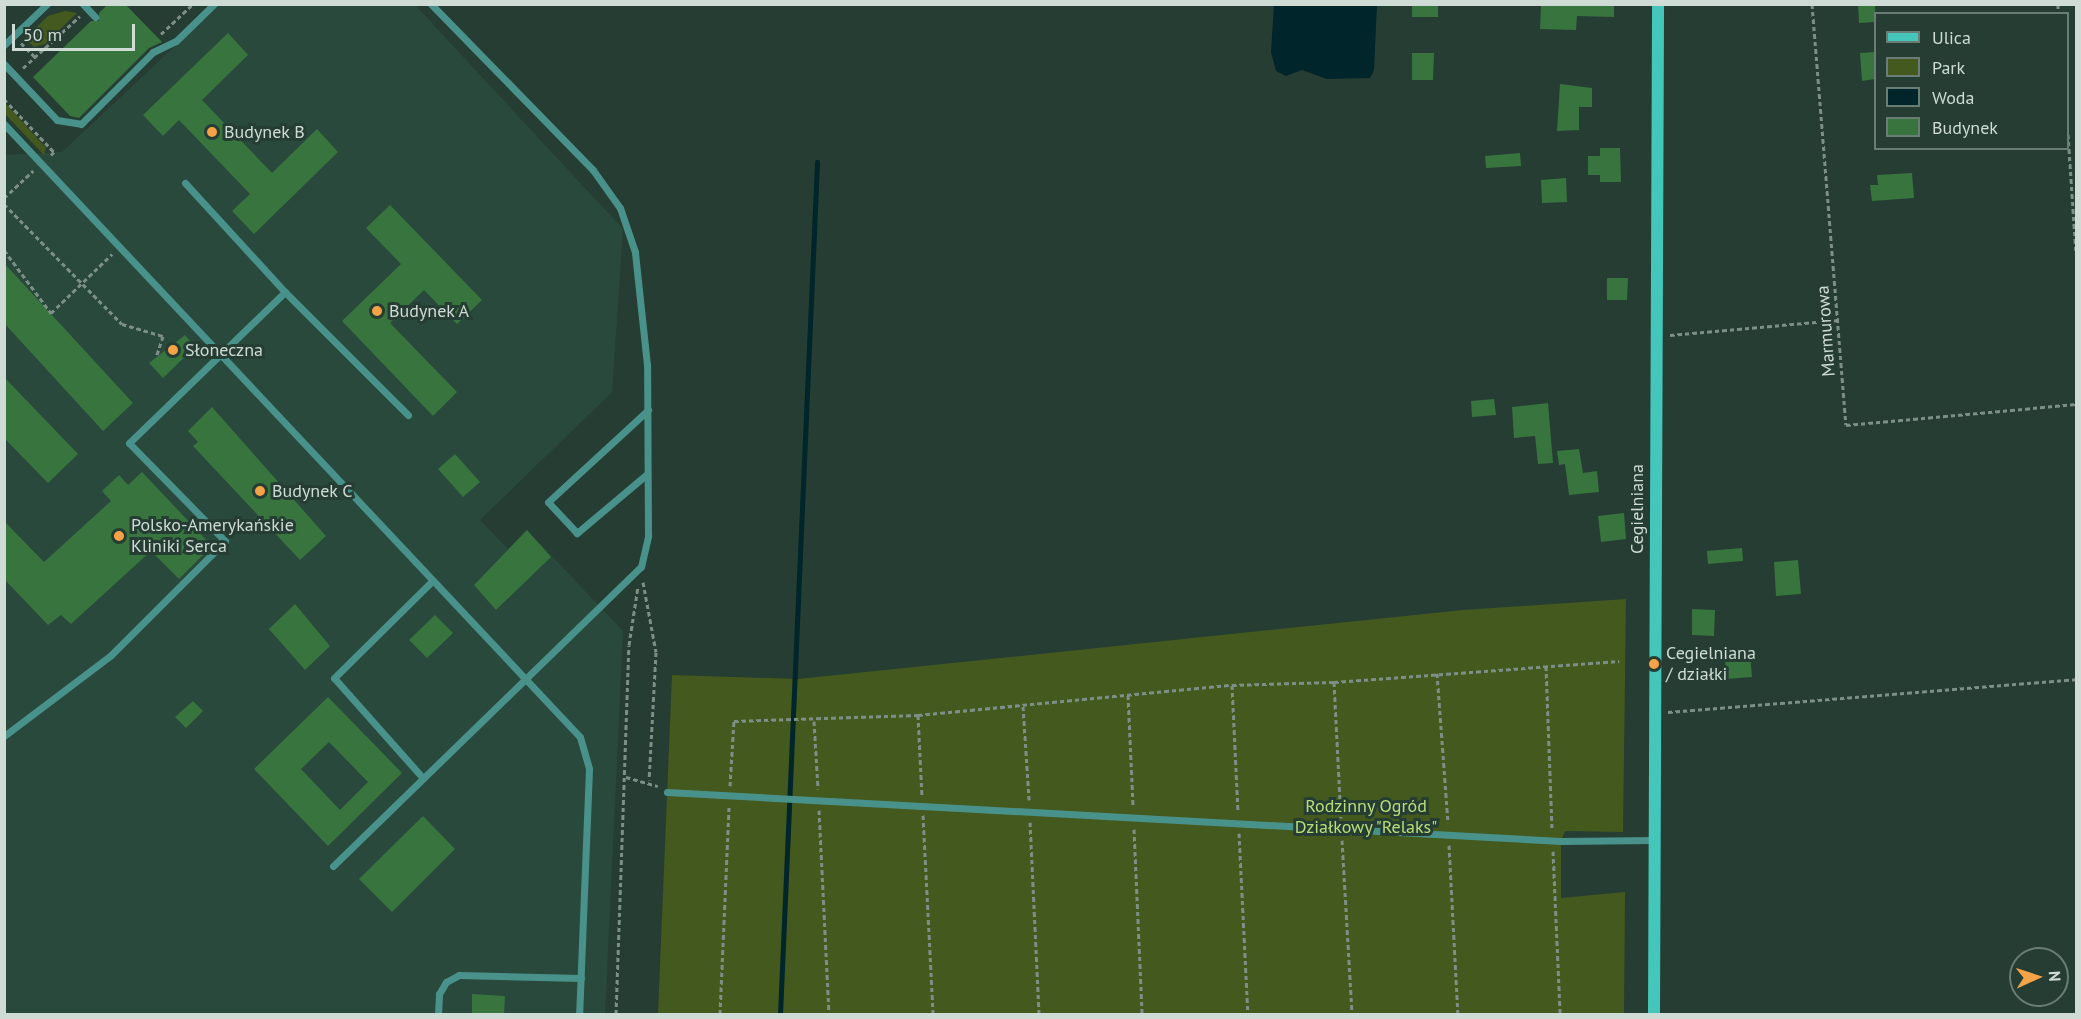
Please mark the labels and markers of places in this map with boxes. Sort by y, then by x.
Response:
place label: Budynek B [224,121,305,143]
marker: Budynek B [205,125,219,139]
place label: Budynek A [389,300,470,322]
marker: Budynek A [370,304,384,318]
place label: Słoneczna [185,339,263,361]
marker: Słoneczna [166,343,180,357]
place label: Budynek C [272,480,353,502]
marker: Budynek C [253,484,267,498]
place label: Polsko-Amerykańskie Kliniki Serca [131,515,294,558]
marker: Polsko-Amerykańskie Kliniki Serca [112,529,126,543]
place label: Cegielniana / działki [1666,643,1756,686]
marker: Cegielniana / działki [1647,657,1661,671]

